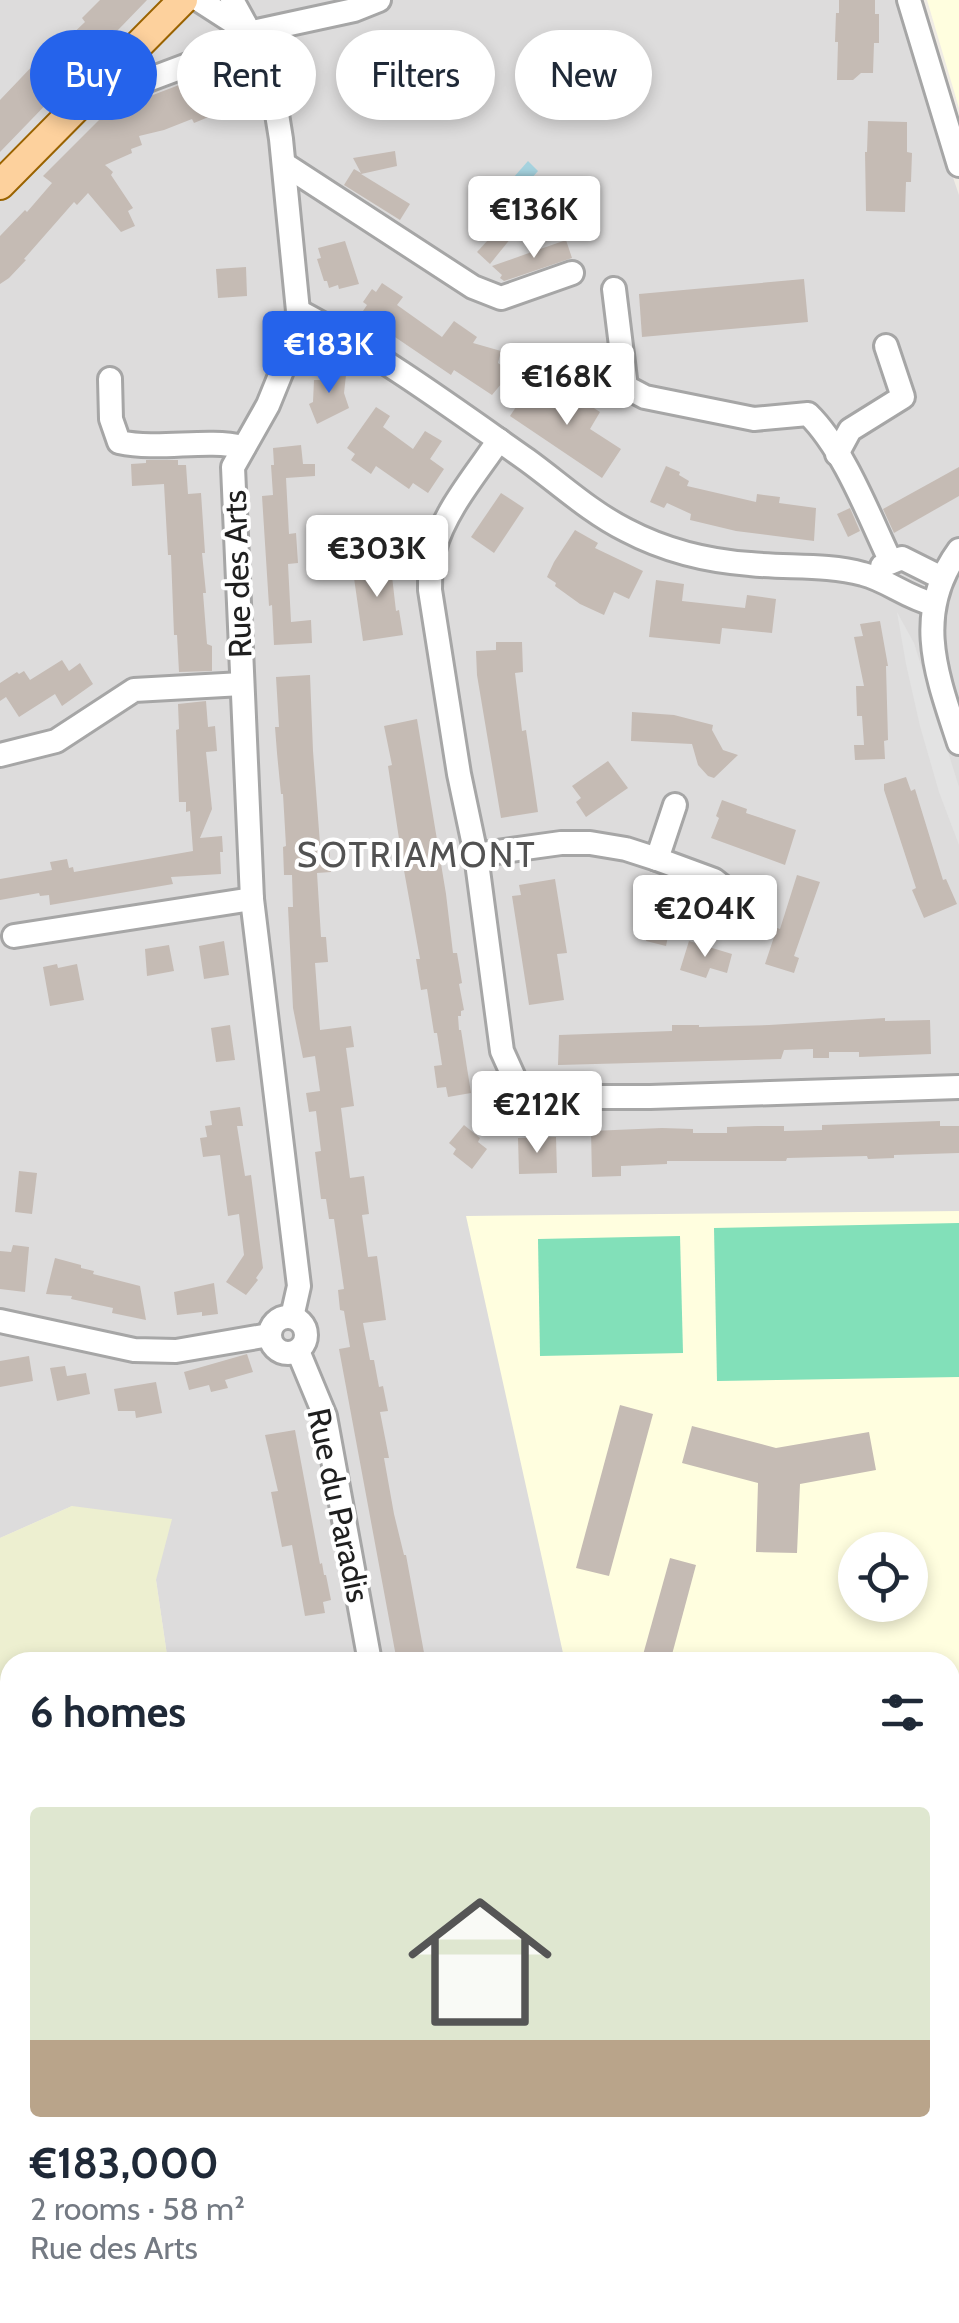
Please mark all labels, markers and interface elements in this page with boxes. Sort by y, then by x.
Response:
chip: Buy [30,30,157,120]
chip: Rent [177,30,316,120]
chip: Filters [336,30,495,120]
chip: New [515,30,652,120]
pin: €136K [464,176,604,261]
text: €136K [490,189,578,228]
pin: €183K [259,311,399,396]
text: €183K [285,324,373,363]
pin: €168K [497,343,637,428]
text: €168K [522,356,612,395]
street label: Rue des Arts [215,490,259,658]
pin: €303K [307,515,447,600]
text: €303K [328,528,426,567]
district label: SOTRIAMONT [297,833,537,876]
pin: €204K [635,875,775,960]
text: €204K [655,888,755,927]
pin: €212K [467,1071,607,1156]
text: €212K [494,1084,580,1123]
street label: Rue du Paradis [299,1404,379,1606]
map controls [838,1532,928,1622]
button: locate [838,1532,928,1622]
icon: filters [875,1685,930,1740]
text: 6 homes [30,1686,186,1738]
icon: home [390,1872,570,2052]
text: €183,000 [30,2137,219,2189]
text: 2 rooms · 58 m² [30,2189,245,2228]
text: Rue des Arts [30,2228,198,2267]

